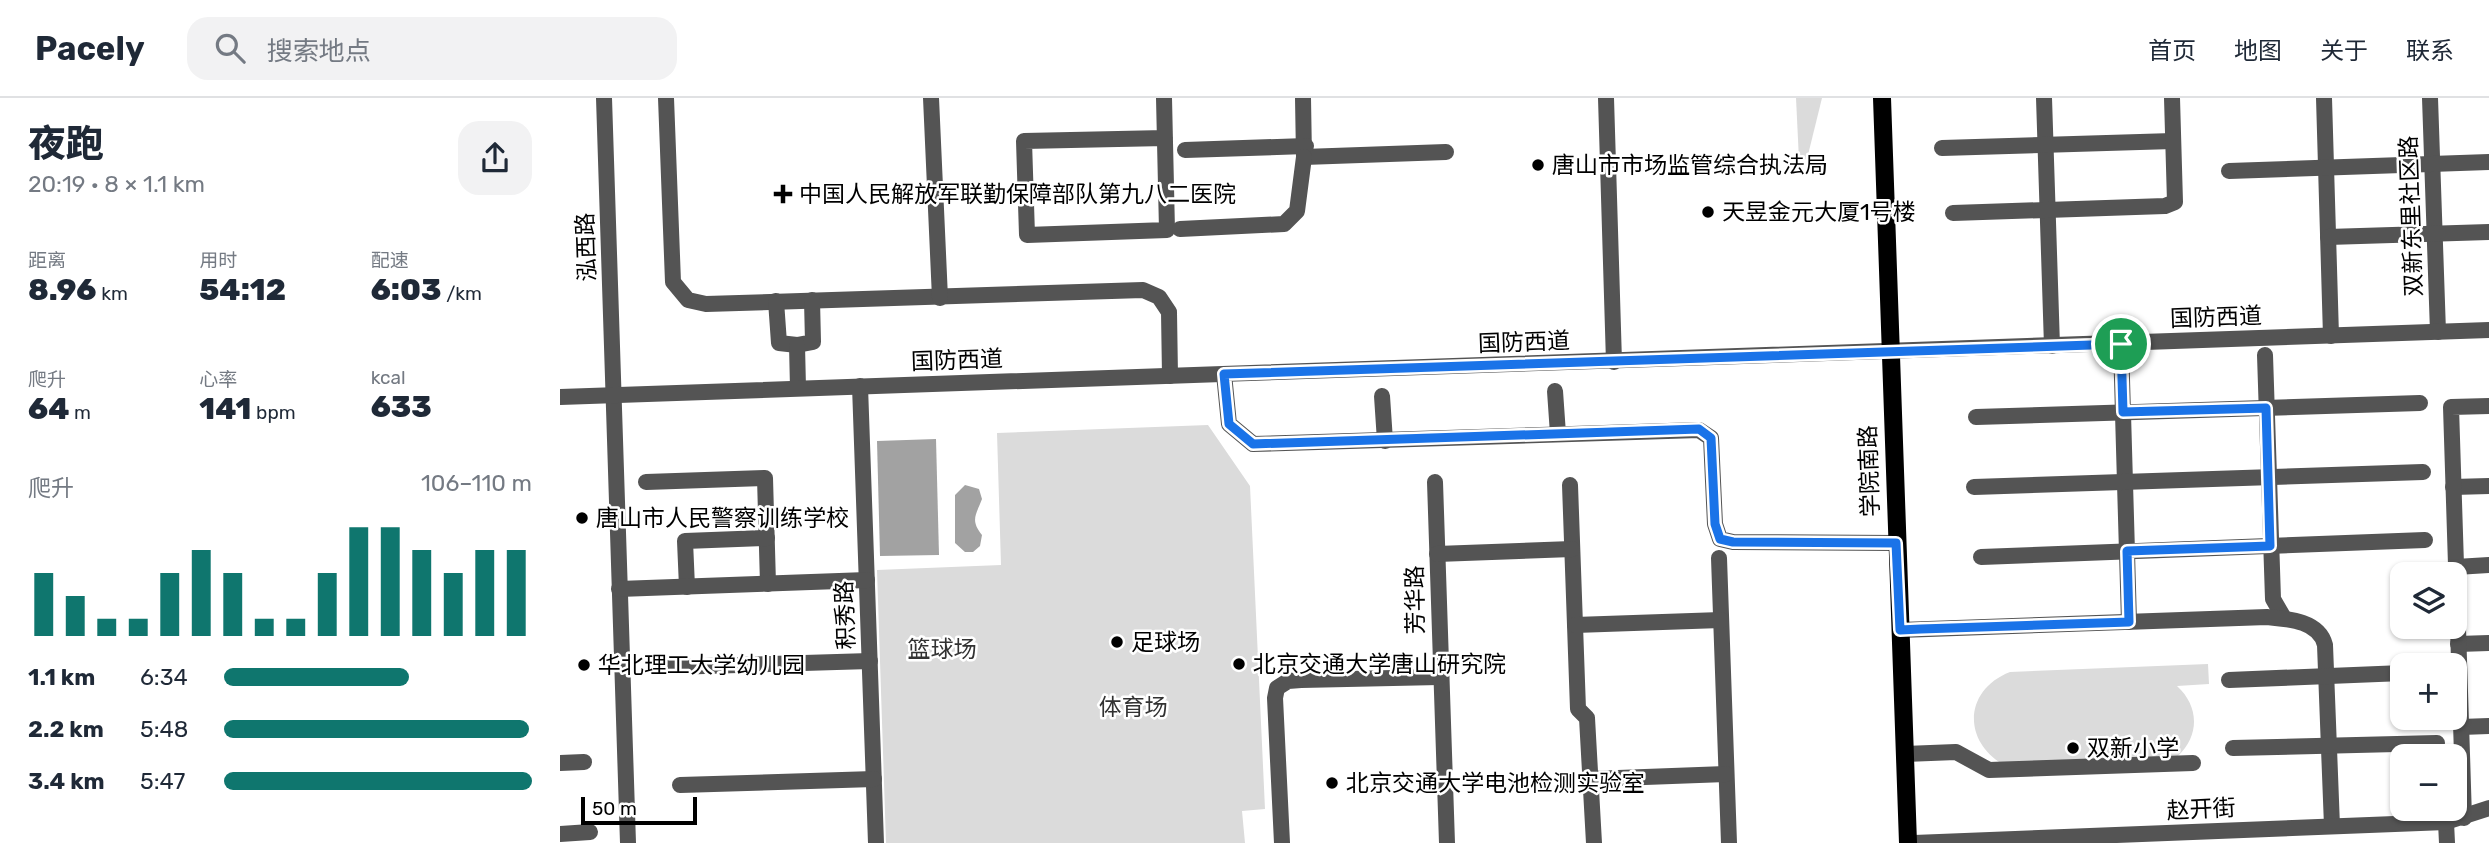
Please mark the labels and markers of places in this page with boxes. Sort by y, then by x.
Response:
place label: 唐山市市场监管综合执法局 [1552,151,1828,179]
marker: 唐山市市场监管综合执法局 [1530,157,1546,173]
place label: 中国人民解放军联勤保障部队第九八二医院 [799,180,1236,208]
marker: 中国人民解放军联勤保障部队第九八二医院 [773,184,793,204]
place label: 天昱金元大厦1号楼 [1722,198,1916,226]
marker: 天昱金元大厦1号楼 [1700,204,1716,220]
pin [2091,314,2151,374]
place label: 唐山市人民警察训练学校 [596,504,849,532]
marker: 唐山市人民警察训练学校 [574,510,590,526]
place label: 足球场 [1131,628,1200,656]
marker: 足球场 [1109,634,1125,650]
place label: 北京交通大学唐山研究院 [1253,650,1506,678]
place label: 华北理工大学幼儿园 [598,651,805,679]
marker: 北京交通大学唐山研究院 [1231,656,1247,672]
marker: 华北理工大学幼儿园 [576,657,592,673]
place label: 双新小学 [2087,734,2179,762]
marker: 双新小学 [2065,740,2081,756]
place label: 北京交通大学电池检测实验室 [1346,769,1645,797]
marker: 北京交通大学电池检测实验室 [1324,775,1340,791]

